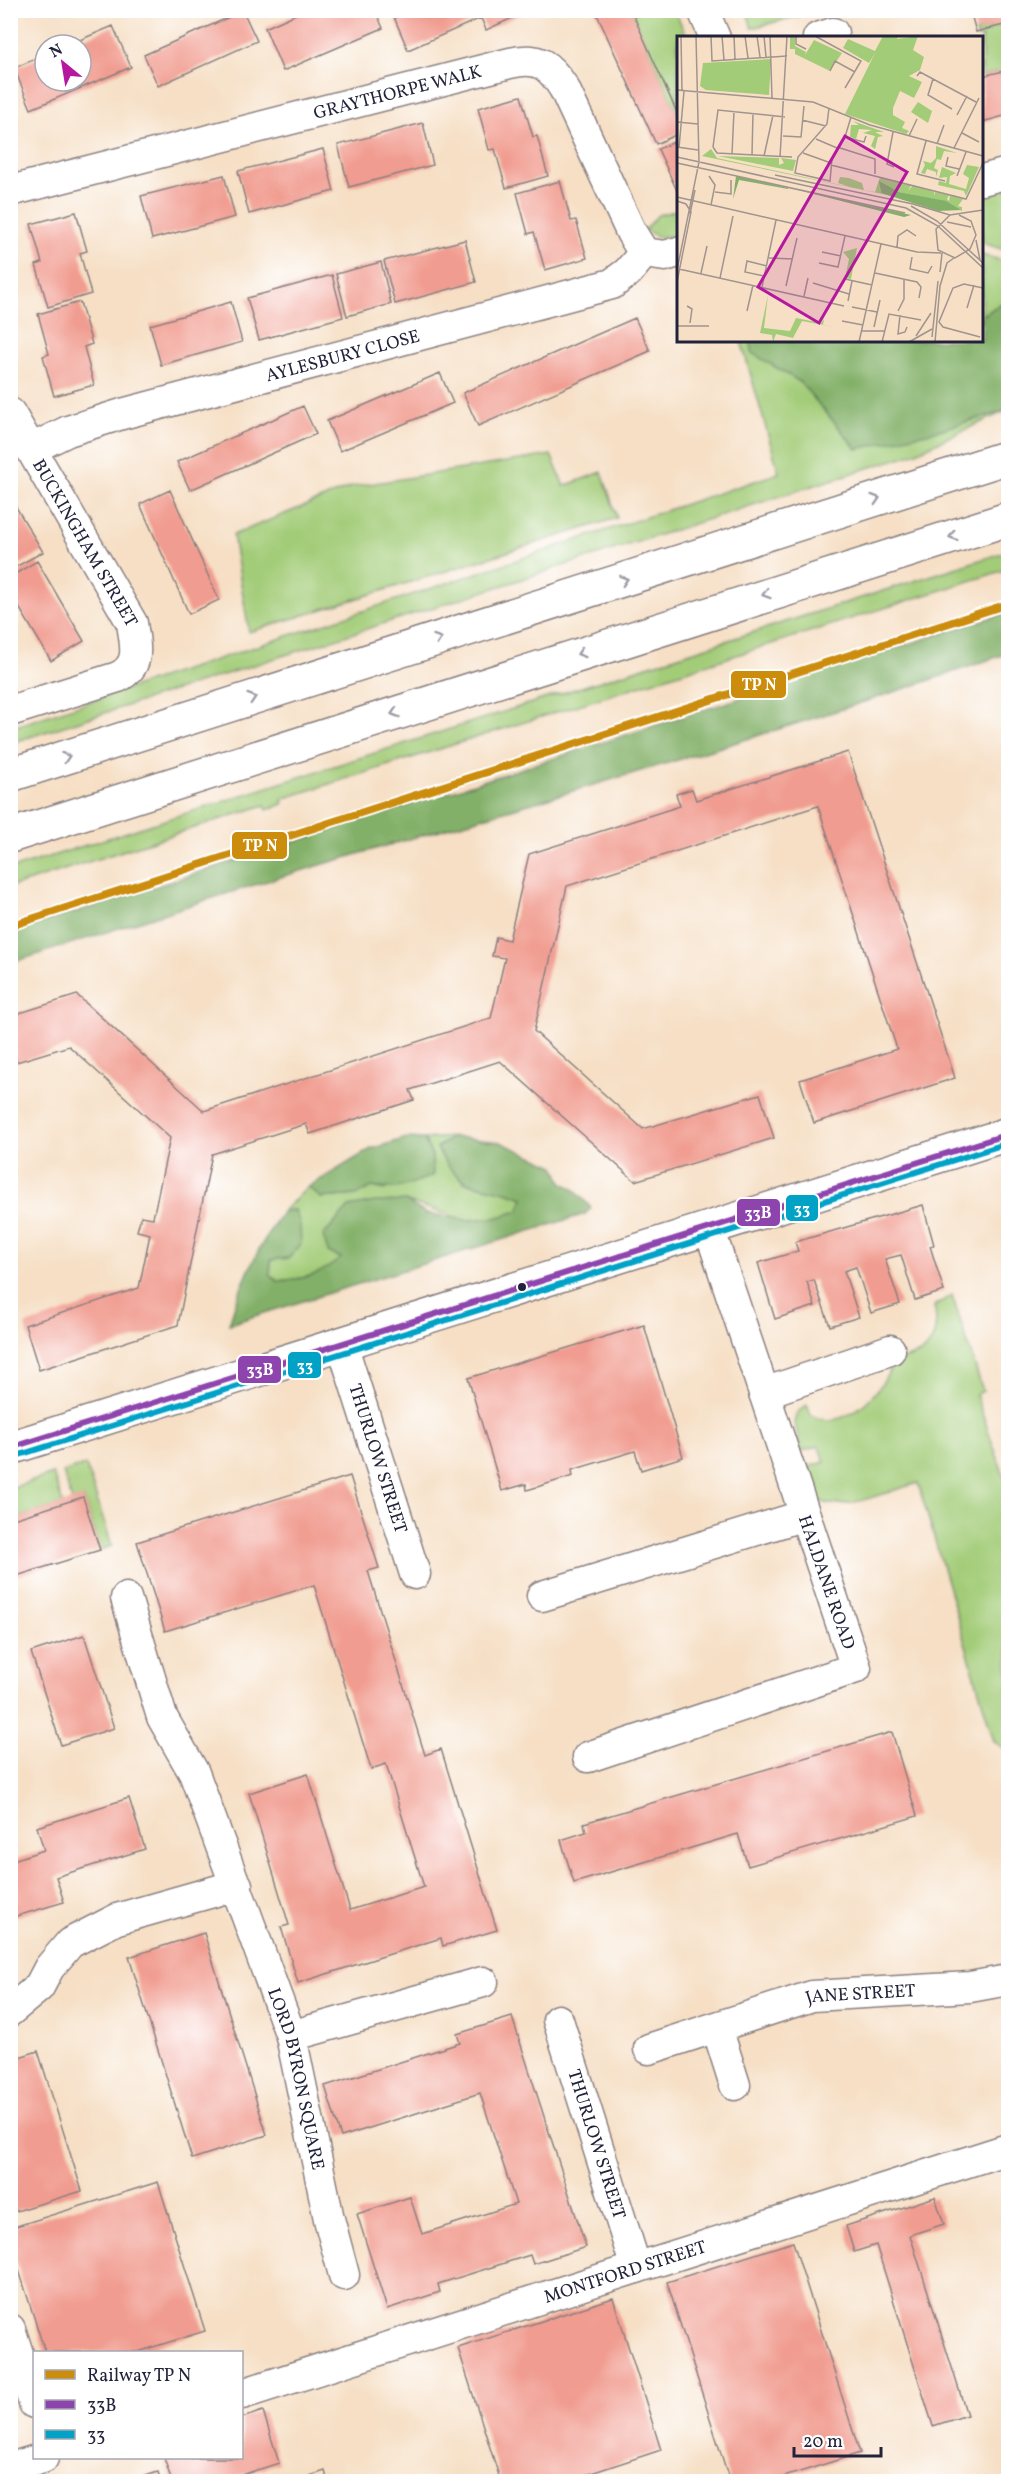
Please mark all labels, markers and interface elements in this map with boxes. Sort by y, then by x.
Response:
north arrow [33,33,93,93]
inset map [677,36,983,342]
text: N [46,39,67,64]
street label: GRAYTHORPE WALK [311,60,485,127]
street label: AYLESBURY CLOSE [263,324,423,389]
street label: BUCKINGHAM STREET [25,455,143,632]
one-way arrow [870,494,881,506]
one-way arrow [948,529,958,541]
one-way arrow [618,574,629,587]
one-way arrow [761,587,772,599]
one-way arrow [432,634,443,646]
one-way arrow [576,646,587,659]
line badge: TP N [730,670,787,699]
text: TP N [741,675,777,697]
one-way arrow [246,693,257,705]
one-way arrow [390,705,401,718]
one-way arrow [60,752,71,764]
line badge: TP N [231,831,288,860]
text: TP N [242,836,278,858]
line badge: 33 [785,1194,819,1222]
line badge: 33B [736,1198,781,1227]
text: 33 [794,1199,810,1221]
text: 33B [745,1203,772,1225]
unlabelled marker [516,1281,528,1293]
line badge: 33 [287,1351,322,1379]
line badge: 33B [237,1355,282,1384]
text: 33 [297,1356,313,1378]
text: 33B [247,1360,274,1382]
street label: THURLOW STREET [341,1381,412,1537]
street label: HALDANE ROAD [791,1512,860,1653]
street label: JANE STREET [803,1979,917,2011]
street label: LORD BYRON SQUARE [260,1985,330,2173]
street label: THURLOW STREET [560,2066,631,2223]
street label: MONTFORD STREET [541,2235,710,2311]
legend [33,2351,243,2459]
text: Railway TP N [87,2364,191,2389]
text: 33B [87,2394,117,2419]
scale bar [794,2420,881,2458]
text: 33 [87,2424,105,2449]
text: 20 m [803,2430,843,2455]

